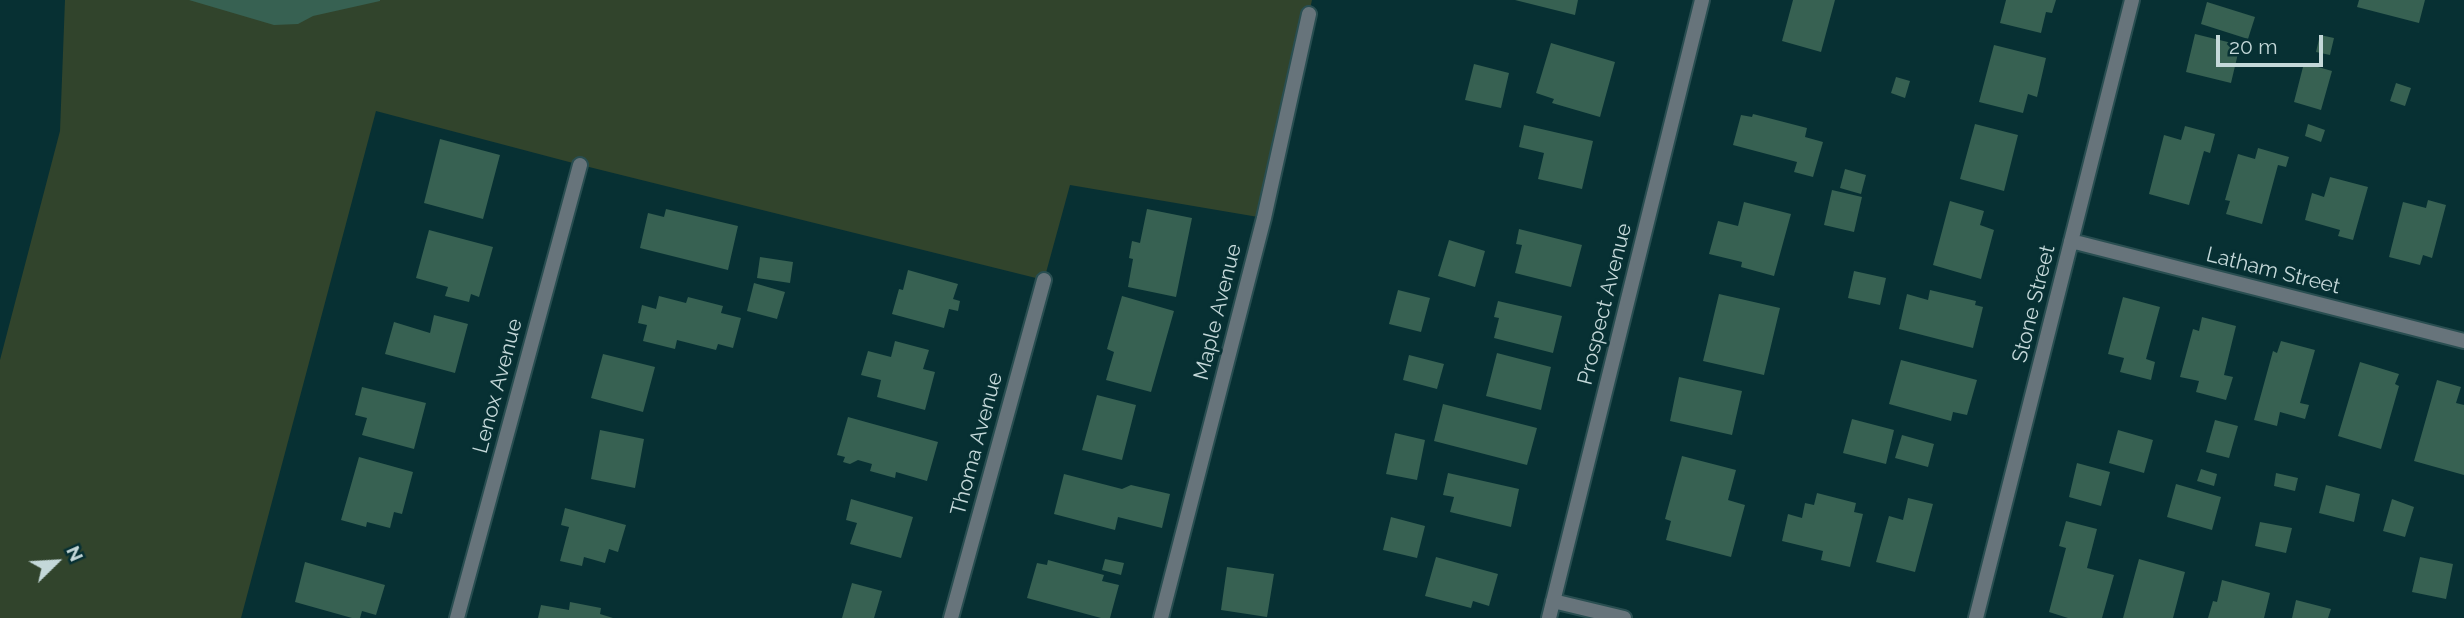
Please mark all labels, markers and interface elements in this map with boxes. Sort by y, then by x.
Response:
scale bar [2219,21,2326,65]
text: 20 m [2229,34,2277,59]
street label: Prospect Avenue [1573,221,1637,387]
street label: Maple Avenue [1189,241,1247,383]
street label: Latham Street [2203,242,2343,300]
street label: Stone Street [2007,243,2061,365]
street label: Lenox Avenue [468,316,528,456]
street label: Thoma Avenue [946,370,1008,518]
north arrow [21,527,91,597]
text: N [62,542,88,565]

